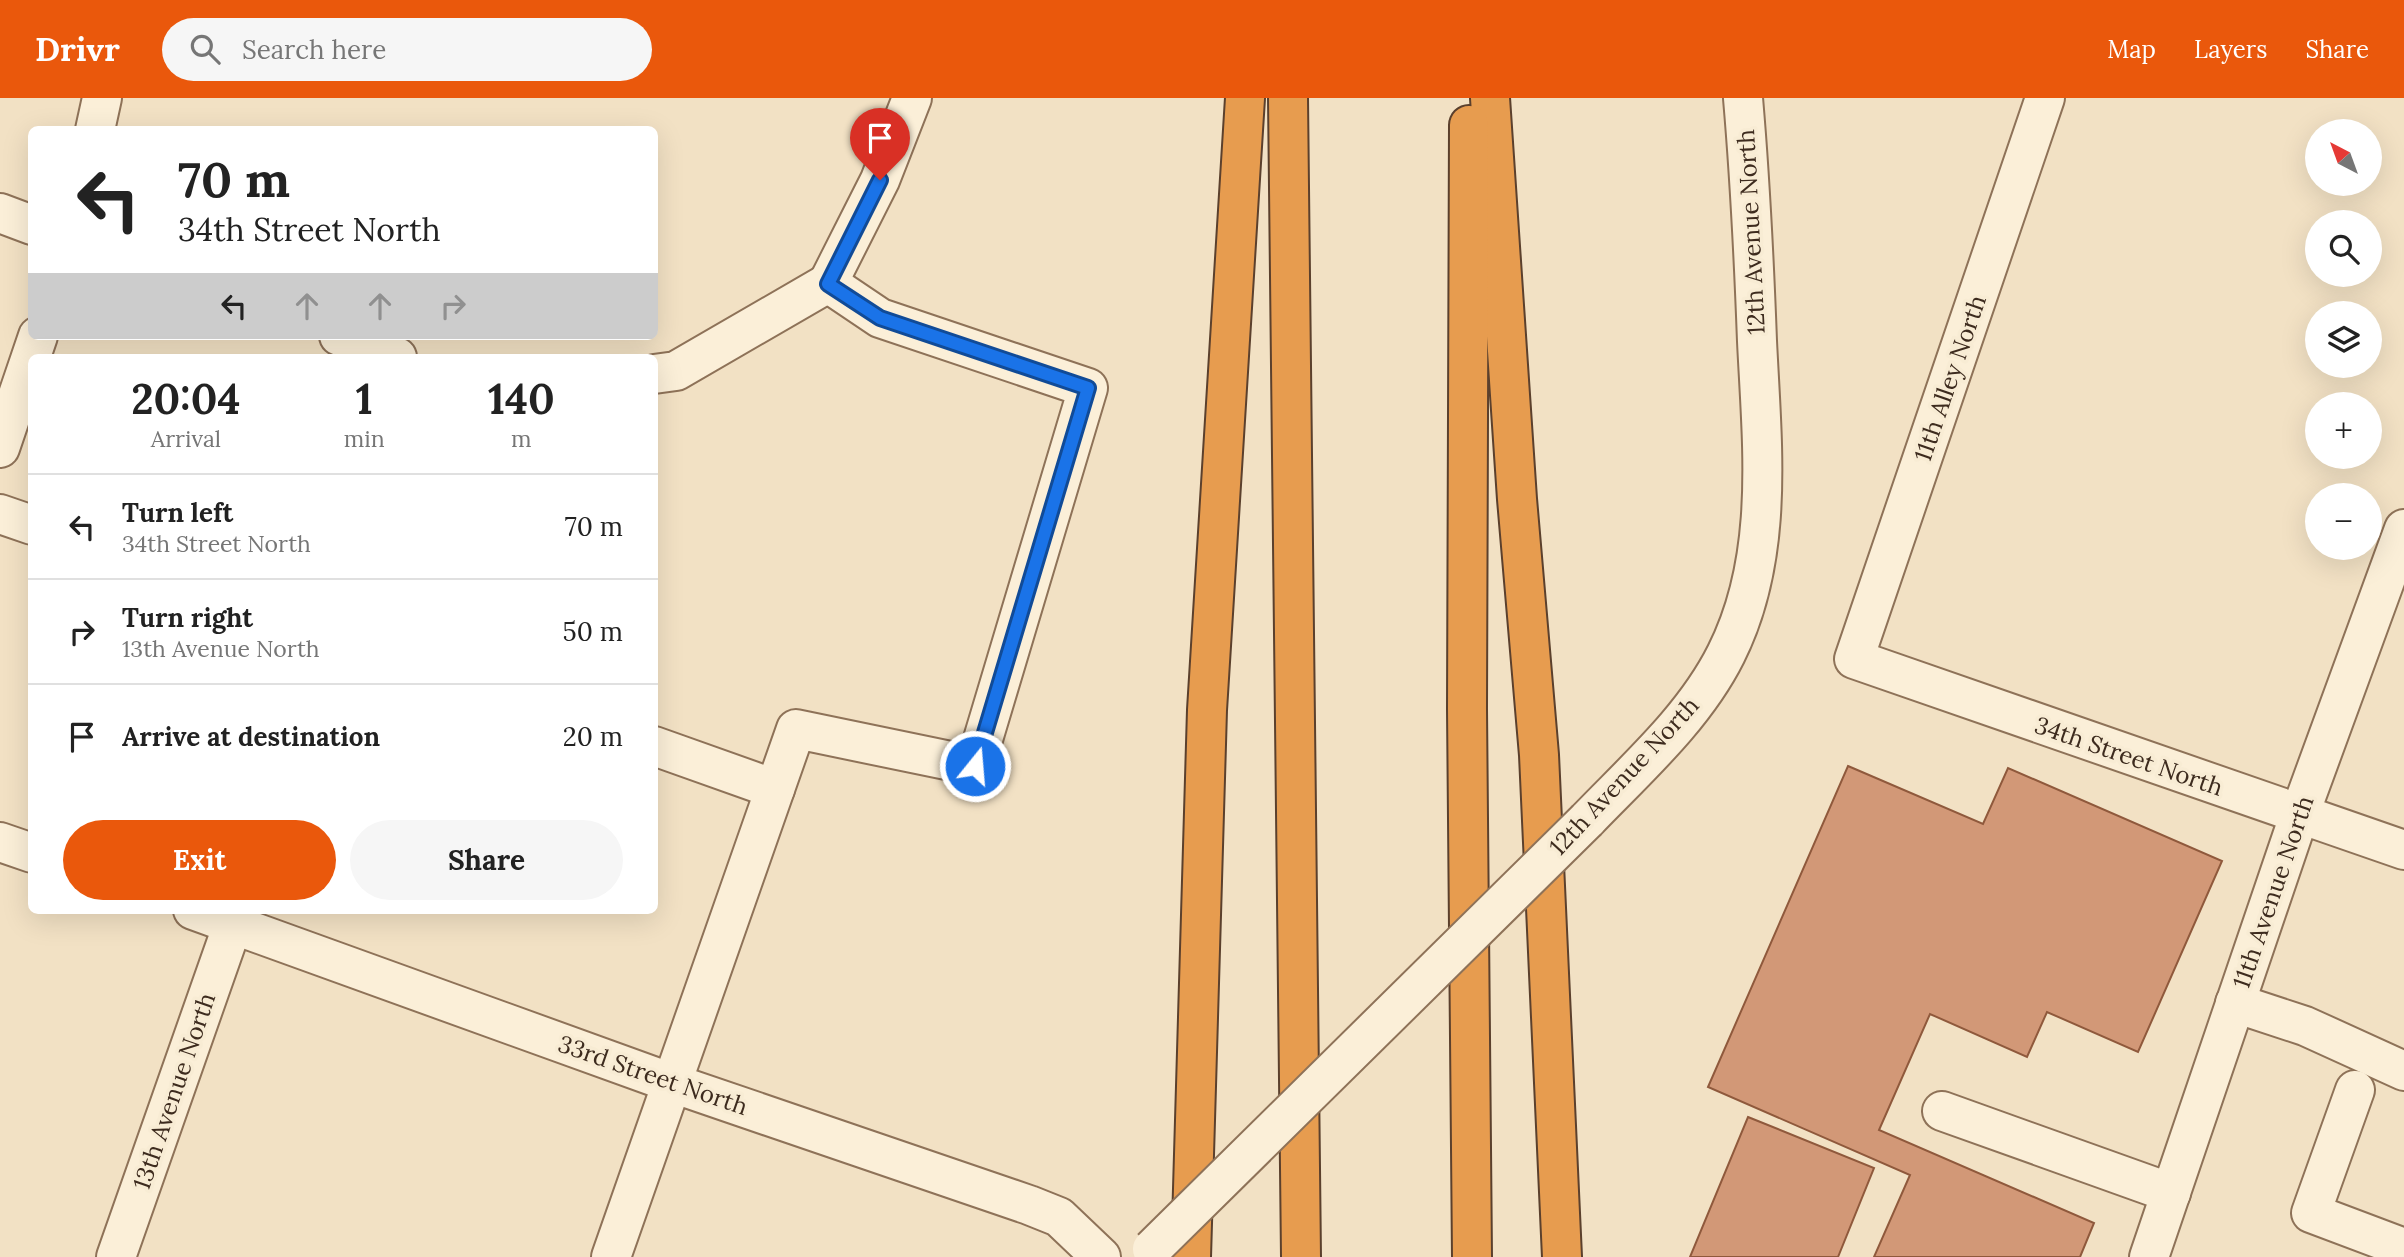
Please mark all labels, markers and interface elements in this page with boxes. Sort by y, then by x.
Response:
search box [162,18,652,81]
text: Drivr [35,28,120,70]
icon: search [186,30,224,68]
text: Search here [242,33,386,66]
text: Map [2107,34,2156,65]
text: Layers [2194,34,2267,65]
text: Share [2305,34,2369,65]
pin [850,108,910,180]
icon: arrive [861,119,899,157]
north arrow [2305,119,2382,196]
map controls [2305,119,2382,560]
street label: 12th Avenue North [1730,128,1772,336]
text: 70 m [178,148,290,210]
icon: left [63,154,154,245]
text: 34th Street North [178,209,441,250]
button: search [2305,210,2382,287]
icon: left [215,287,253,325]
icon: ahead [288,287,326,325]
icon: ahead [361,287,399,325]
icon: right [434,287,472,325]
street label: 11th Alley North [1907,291,1993,465]
button: layers [2305,301,2382,378]
text: 20:04 [131,372,241,426]
text: 1 [356,372,373,426]
text: 140 [488,372,555,426]
button: + [2305,392,2382,469]
text: Arrival [151,424,221,453]
text: min [344,424,385,453]
text: m [511,424,532,453]
button: − [2305,483,2382,560]
text: Turn left [122,496,233,529]
icon: left [63,508,101,546]
text: 70 m [565,510,623,543]
text: 34th Street North [122,529,311,558]
text: Turn right [122,601,253,634]
icon: right [63,613,101,651]
text: 50 m [563,615,623,648]
text: 13th Avenue North [122,634,320,663]
street label: 12th Avenue North [1543,690,1705,862]
street label: 34th Street North [2031,709,2227,803]
icon: arrive [63,718,101,756]
text: Arrive at destination [122,720,380,753]
text: 20 m [563,720,623,753]
position arrow [938,729,1012,803]
street label: 11th Avenue North [2226,792,2320,992]
button: Exit [63,820,336,900]
button: Share [350,820,623,900]
street label: 13th Avenue North [126,988,222,1194]
street label: 33rd Street North [554,1028,752,1122]

